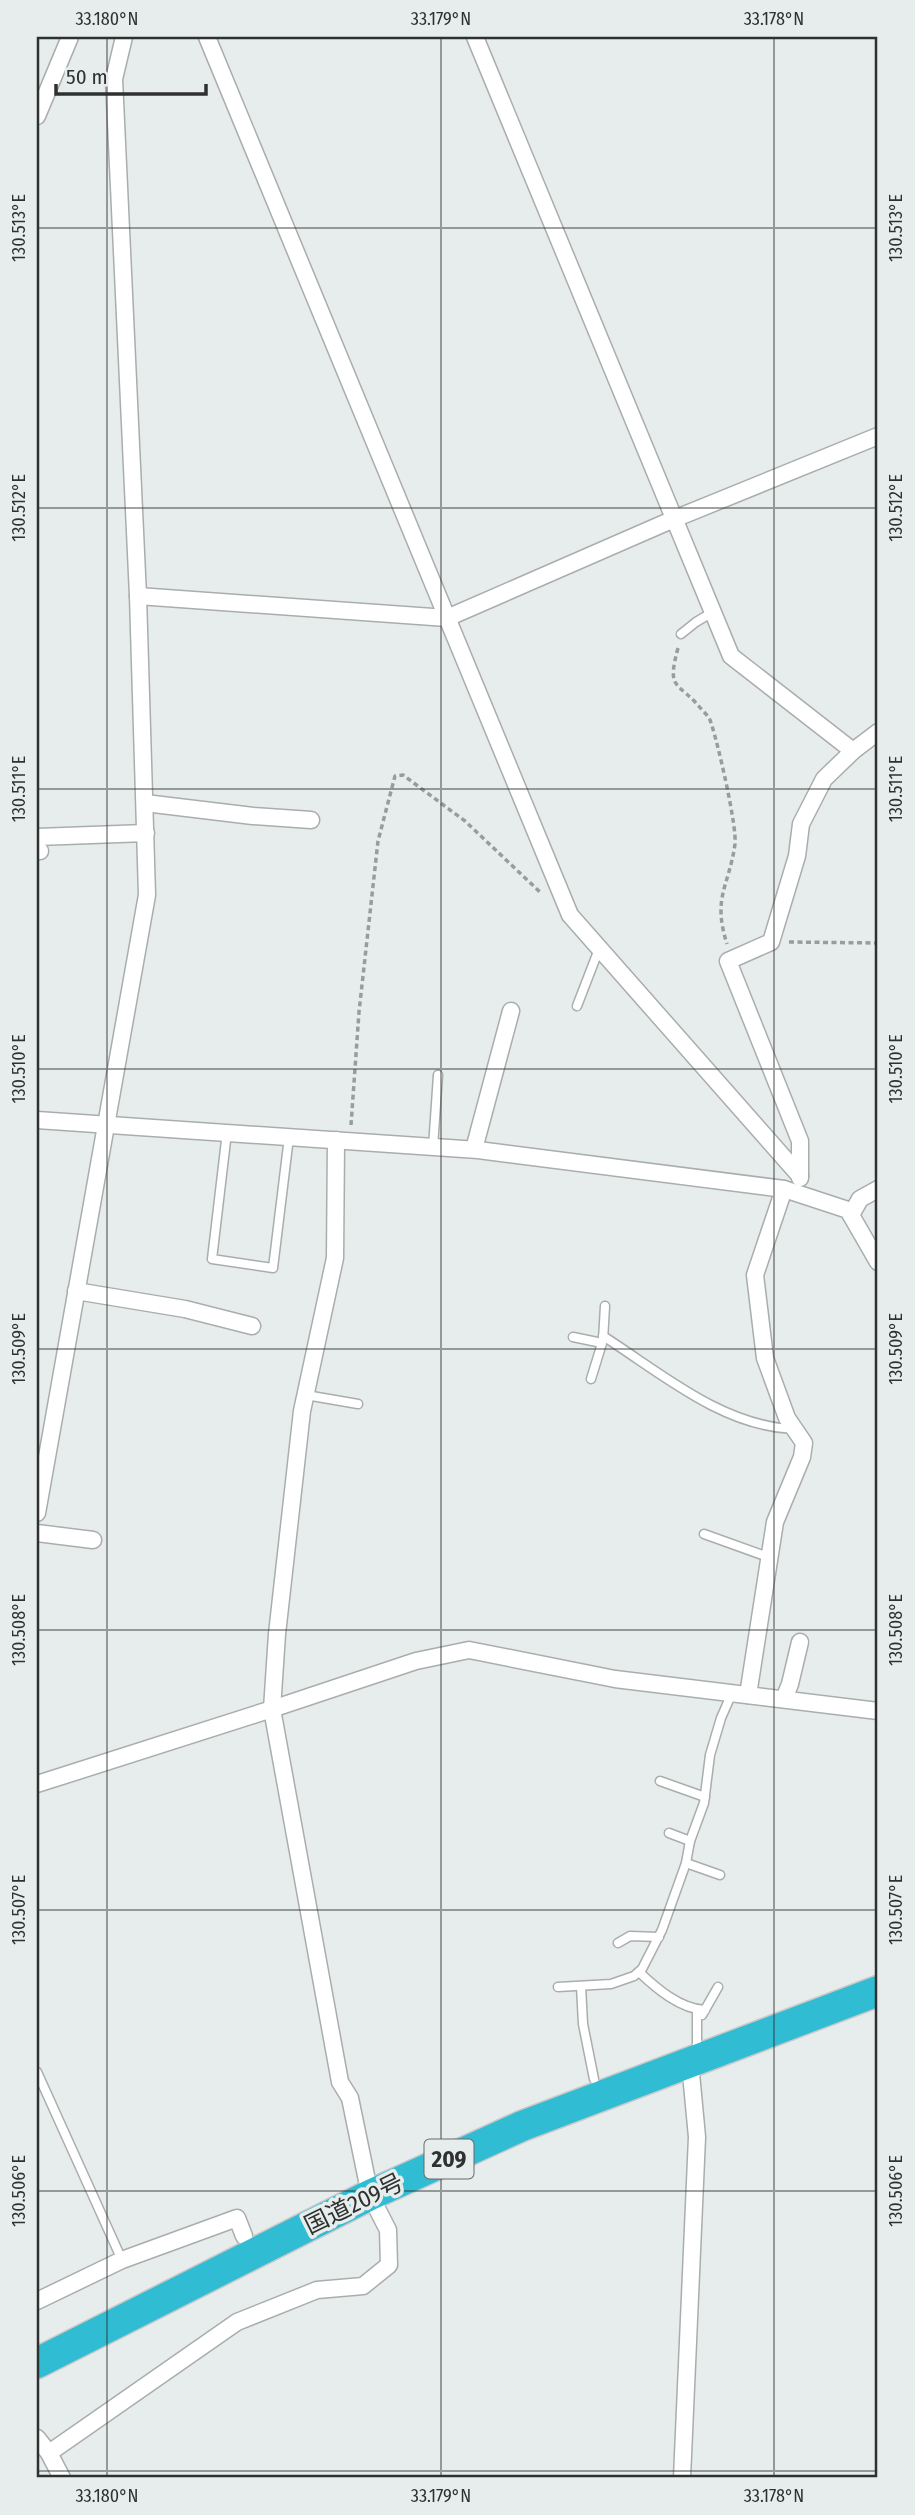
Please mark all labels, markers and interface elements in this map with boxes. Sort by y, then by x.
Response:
text: 33.180°N [75,8,139,30]
text: 33.179°N [411,8,471,30]
text: 33.178°N [744,8,804,30]
scale bar [56,52,206,96]
text: 50 m [66,64,108,90]
text: 130.513°E [8,194,30,262]
text: 130.513°E [885,194,907,262]
text: 130.512°E [8,474,30,542]
text: 130.512°E [885,474,907,542]
text: 130.511°E [8,756,30,822]
text: 130.511°E [885,756,907,822]
text: 130.510°E [8,1034,30,1104]
text: 130.510°E [885,1034,907,1104]
text: 130.509°E [8,1313,30,1385]
text: 130.509°E [885,1313,907,1385]
text: 130.508°E [8,1594,30,1666]
text: 130.508°E [885,1594,907,1666]
text: 130.507°E [8,1875,30,1945]
text: 130.507°E [885,1875,907,1945]
road number: 209 [424,2140,474,2178]
text: 130.506°E [8,2155,30,2227]
text: 130.506°E [885,2155,907,2227]
street label: 国道209号 [300,2168,408,2240]
text: 33.180°N [75,2485,139,2507]
text: 33.179°N [411,2485,471,2507]
text: 33.178°N [744,2485,804,2507]

